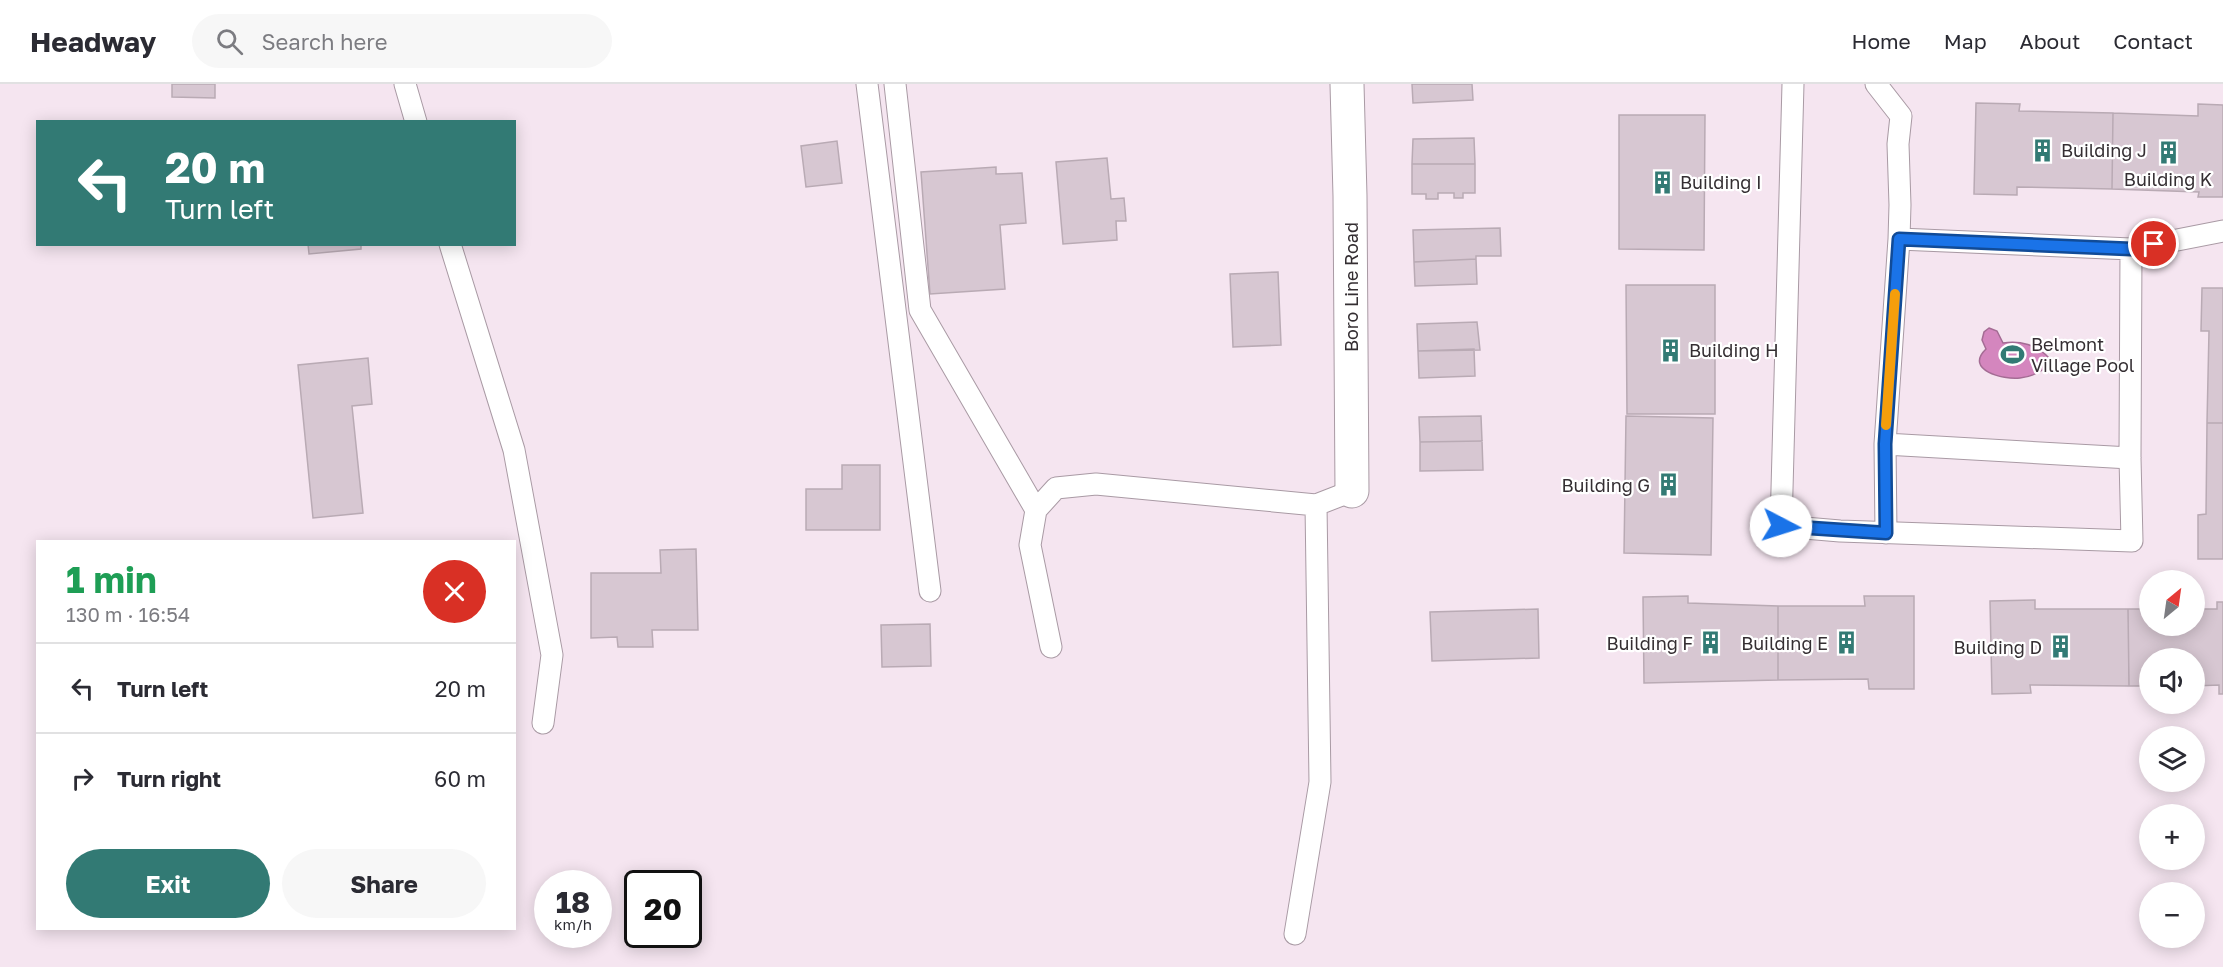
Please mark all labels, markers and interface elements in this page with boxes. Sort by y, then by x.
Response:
search box [192,14,612,68]
text: Headway [30,25,156,58]
icon: search [213,25,246,58]
text: Search here [261,28,387,55]
text: Home [1851,28,1911,54]
text: Map [1944,28,1987,54]
text: About [2020,28,2080,54]
text: Contact [2113,28,2193,54]
building icon: Building J [2030,137,2056,163]
place label: Building J [2061,139,2147,161]
building icon: Building K [2155,140,2181,166]
text: 20 m [165,142,265,192]
icon: left [66,144,144,222]
place label: Building K [2124,168,2212,190]
building icon: Building I [1649,169,1675,195]
place label: Building I [1680,171,1762,193]
text: Turn left [165,193,274,225]
pin [2128,218,2179,269]
street label: Boro Line Road [1340,222,1362,352]
icon: arrive [2137,227,2170,260]
place label: Belmont Village Pool [2031,333,2135,376]
building icon: Building H [1658,337,1684,363]
place label: Building H [1689,339,1779,361]
sports icon: Belmont Village Pool [2000,341,2026,367]
building icon: Building G [1655,472,1681,498]
place label: Building G [1561,474,1650,496]
position arrow [1749,494,1813,558]
text: 1 min [66,558,157,601]
button: close [423,560,486,623]
north arrow [2139,570,2205,636]
map controls [2139,570,2205,948]
text: 130 m · 16:54 [66,602,190,626]
building icon: Building F [1698,630,1724,656]
building icon: Building E [1833,630,1859,656]
place label: Building F [1606,632,1693,654]
place label: Building E [1741,632,1828,654]
building icon: Building D [2047,634,2073,660]
place label: Building D [1954,636,2042,658]
button: sound [2139,648,2205,714]
icon: left [66,672,99,705]
text: Turn left [117,675,208,702]
text: 20 m [435,675,486,702]
button: layers [2139,726,2205,792]
icon: right [66,762,99,795]
text: Turn right [117,765,221,792]
text: 60 m [434,765,486,792]
button: + [2139,804,2205,870]
button: Exit [66,849,270,918]
button: Share [282,849,486,918]
speed limit sign: 20 [624,870,702,948]
button: − [2139,882,2205,948]
text: 18 [556,884,590,920]
text: km/h [554,915,592,933]

